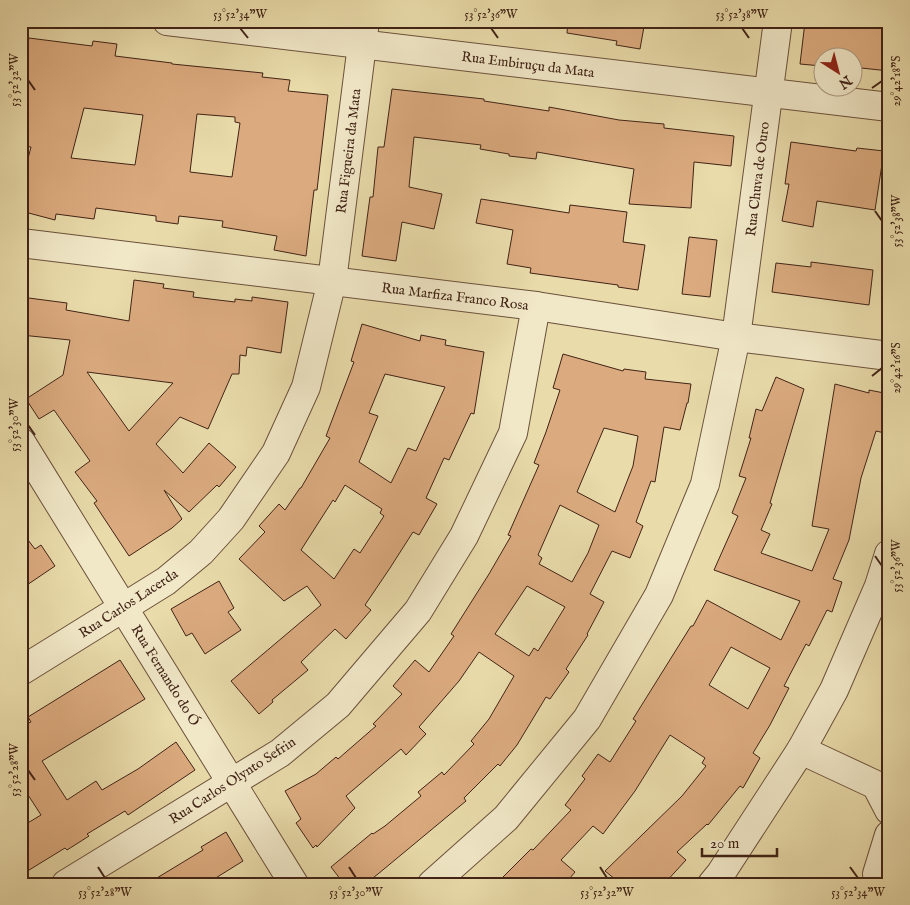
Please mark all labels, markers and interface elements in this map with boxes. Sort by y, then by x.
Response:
text: 53°52'34"W [213,7,267,22]
text: 53°52'36"W [465,7,518,22]
text: 53°52'38"W [716,7,769,22]
street label: Rua Embiruçu da Mata [460,48,596,82]
north arrow [812,48,862,98]
text: 53°52'32"W [7,53,22,107]
text: 29°42'18"S [889,56,904,106]
text: N [835,70,856,93]
street label: Rua Figueira da Mata [332,87,366,215]
street label: Rua Chuva de Ouro [742,120,774,237]
text: 53°52'38"W [889,194,904,247]
street label: Rua Marfiza Franco Rosa [380,279,530,315]
text: 29°42'16"S [889,342,904,394]
text: 53°52'30"W [7,398,22,452]
text: 53°52'36"W [889,539,904,592]
street label: Rua Carlos Lacerda [76,565,182,643]
street label: Rua Fernando do Ó [127,621,205,730]
street label: Rua Carlos Olynto Sefrin [166,733,300,829]
text: 53°52'28"W [7,743,22,797]
scale bar [702,825,778,857]
text: 20 m [710,834,740,853]
text: 53°52'28"W [78,885,132,900]
text: 53°52'30"W [329,885,383,900]
text: 53°52'32"W [580,885,634,900]
text: 53°52'34"W [831,885,885,900]

